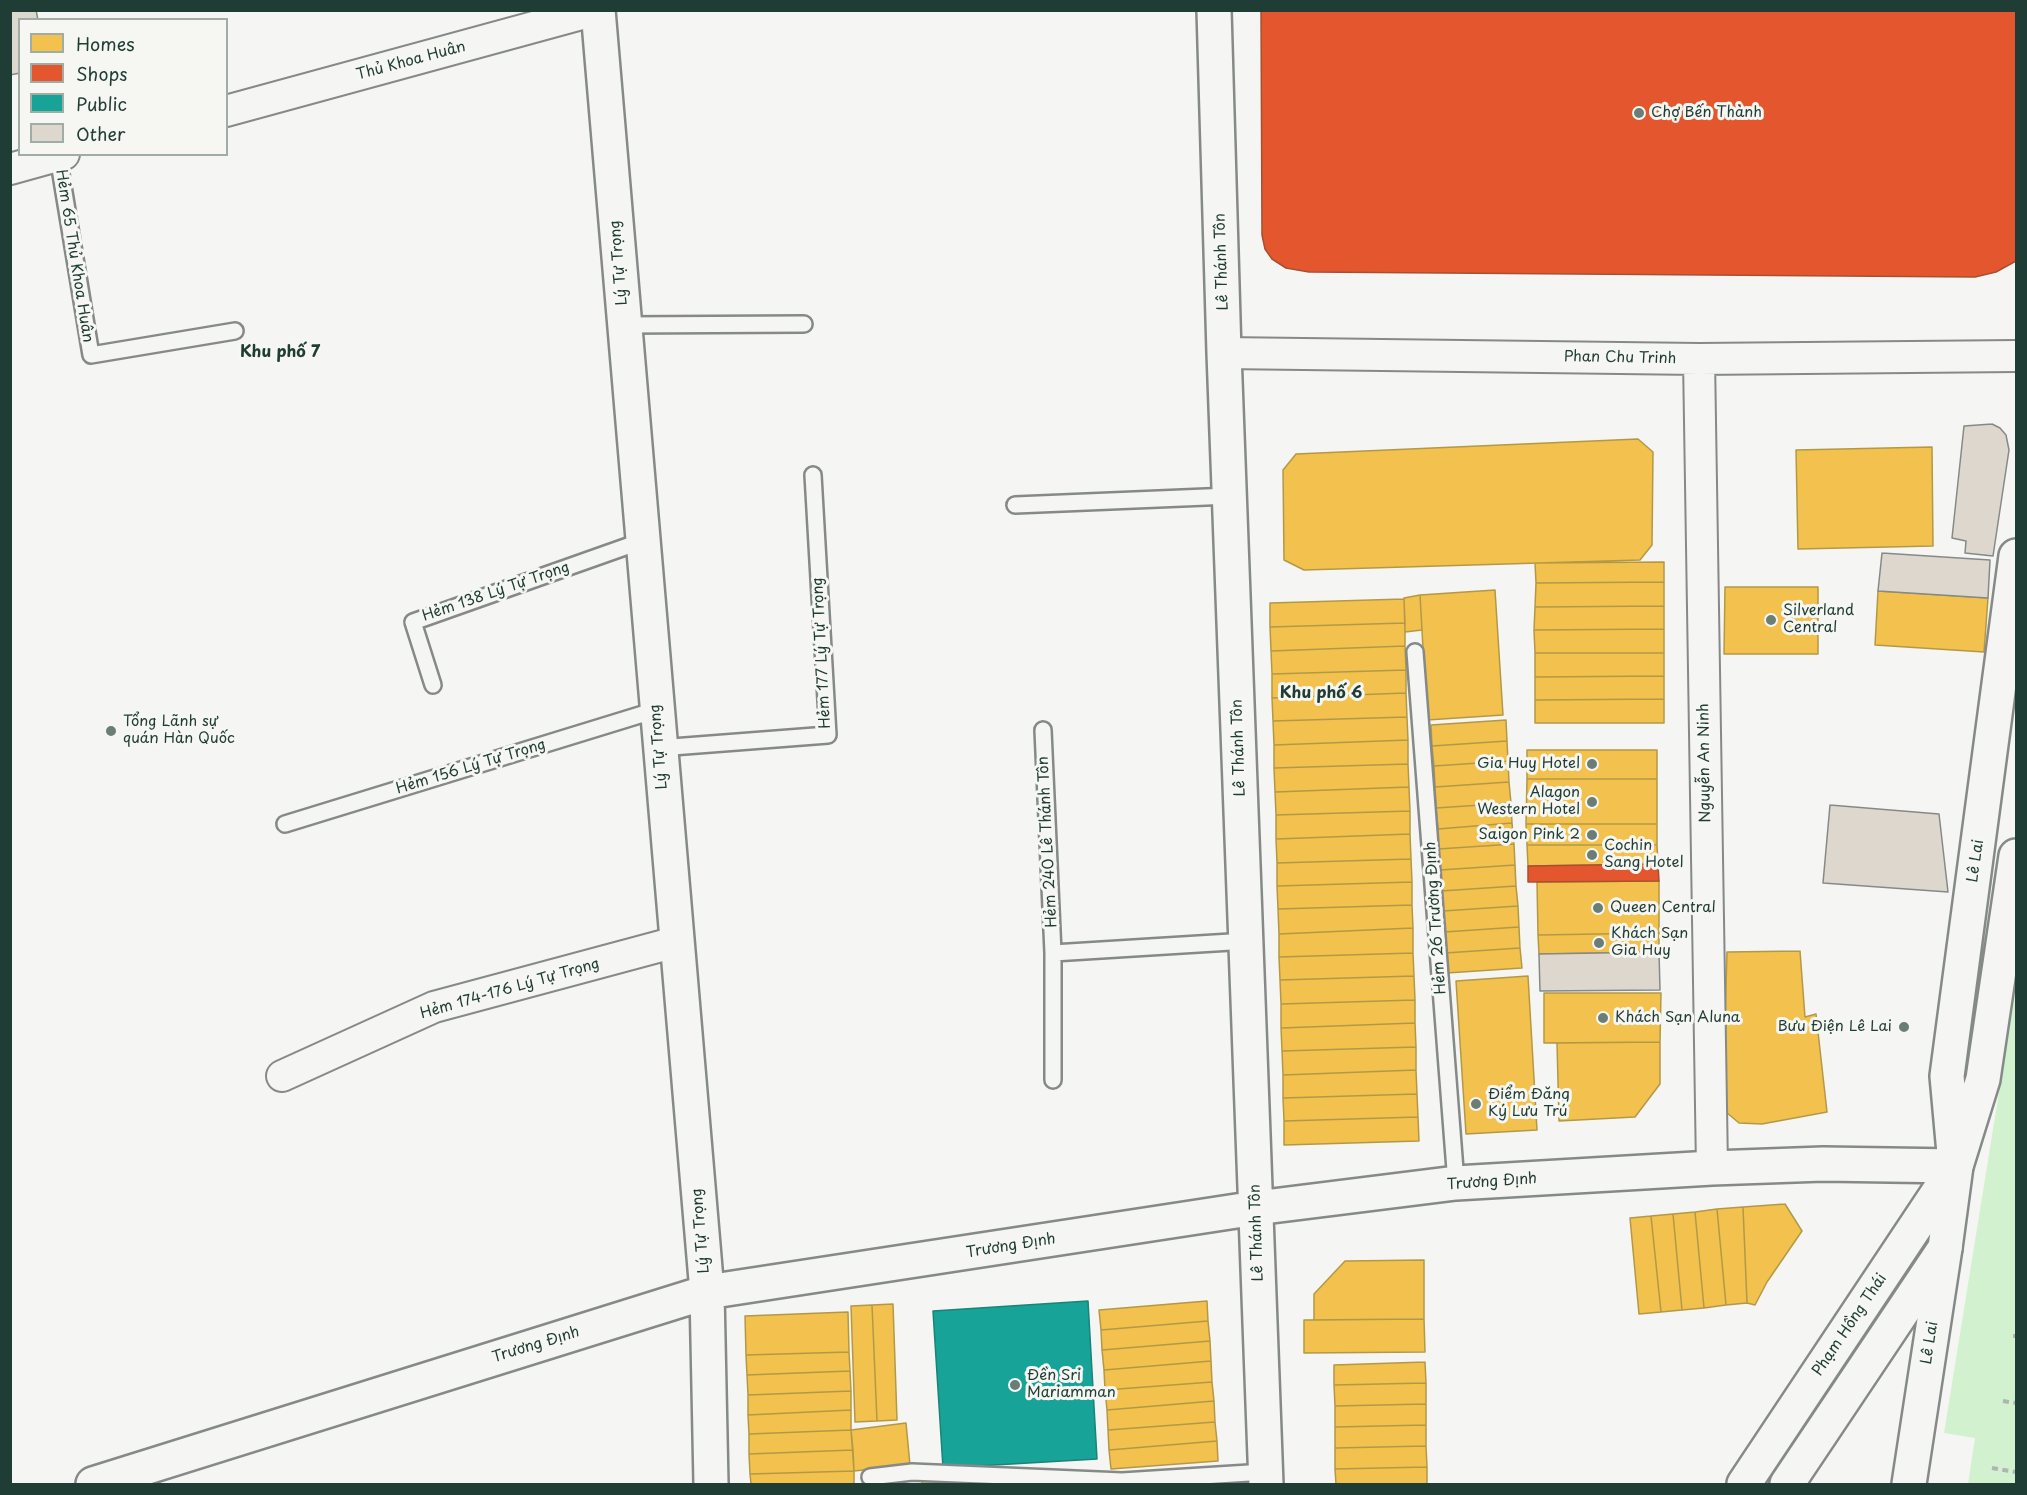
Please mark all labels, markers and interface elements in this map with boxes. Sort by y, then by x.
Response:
legend [18,18,228,156]
text: Homes [76,30,134,57]
street label: Thủ Khoa Huân [354,38,468,84]
text: Shops [76,60,127,87]
text: Public [76,90,127,117]
place label: Chợ Bến Thành [1651,104,1762,122]
marker: Chợ Bến Thành [1632,106,1646,120]
text: Other [76,120,125,147]
street label: Hẻm 65 Thủ Khoa Huân [51,168,97,344]
street label: Lê Thánh Tôn [1211,213,1233,311]
street label: Lý Tự Trọng [606,220,632,306]
district label: Khu phố 7 [240,343,320,363]
street label: Phan Chu Trinh [1564,348,1676,368]
street label: Hẻm 138 Lý Tự Trọng [420,558,572,626]
street label: Hẻm 177 Lý Tự Trọng [809,577,835,729]
place label: Silverland Central [1783,602,1854,637]
marker: Silverland Central [1764,613,1778,627]
district label: Khu phố 6 [1280,684,1362,704]
street label: Lê Thánh Tôn [1228,699,1250,797]
street label: Nguyễn An Ninh [1695,703,1715,823]
street label: Lý Tự Trọng [646,704,672,790]
place label: Tổng Lãnh sự quán Hàn Quốc [123,713,235,748]
marker: Tổng Lãnh sự quán Hàn Quốc [104,724,118,738]
street label: Hẻm 156 Lý Tự Trọng [394,736,548,798]
place label: Gia Huy Hotel [1477,755,1580,773]
street label: Hẻm 240 Lê Thánh Tôn [1035,756,1061,928]
marker: Gia Huy Hotel [1585,757,1599,771]
place label: Alagon Western Hotel [1477,784,1580,819]
marker: Alagon Western Hotel [1585,795,1599,809]
place label: Saigon Pink 2 [1479,826,1580,844]
marker: Saigon Pink 2 [1585,828,1599,842]
place label: Cochin Sang Hotel [1604,837,1683,872]
street label: Lê Lai [1964,838,1988,884]
street label: Hẻm 26 Trương Ðịnh [1422,841,1450,995]
marker: Cochin Sang Hotel [1585,848,1599,862]
place label: Queen Central [1610,899,1716,917]
marker: Queen Central [1591,901,1605,915]
place label: Khách Sạn Gia Huy [1611,925,1688,960]
marker: Khách Sạn Gia Huy [1592,936,1606,950]
street label: Hẻm 174-176 Lý Tự Trọng [418,955,602,1023]
place label: Khách Sạn Aluna [1615,1009,1740,1027]
marker: Khách Sạn Aluna [1596,1011,1610,1025]
place label: Bưu Điện Lê Lai [1778,1018,1892,1036]
marker: Bưu Điện Lê Lai [1897,1020,1911,1034]
place label: Điểm Đăng Ký Lưu Trú [1488,1086,1570,1121]
marker: Điểm Đăng Ký Lưu Trú [1469,1097,1483,1111]
street label: Trương Định [1446,1170,1538,1194]
street label: Lê Thánh Tôn [1246,1184,1268,1282]
street label: Lý Tự Trọng [688,1188,714,1274]
street label: Trương Định [965,1230,1057,1262]
street label: Phạm Hồng Thái [1809,1270,1891,1380]
street label: Lê Lai [1918,1320,1942,1366]
street label: Trương Định [490,1323,582,1367]
place label: Đền Sri Mariamman [1027,1367,1116,1402]
marker: Đền Sri Mariamman [1008,1378,1022,1392]

